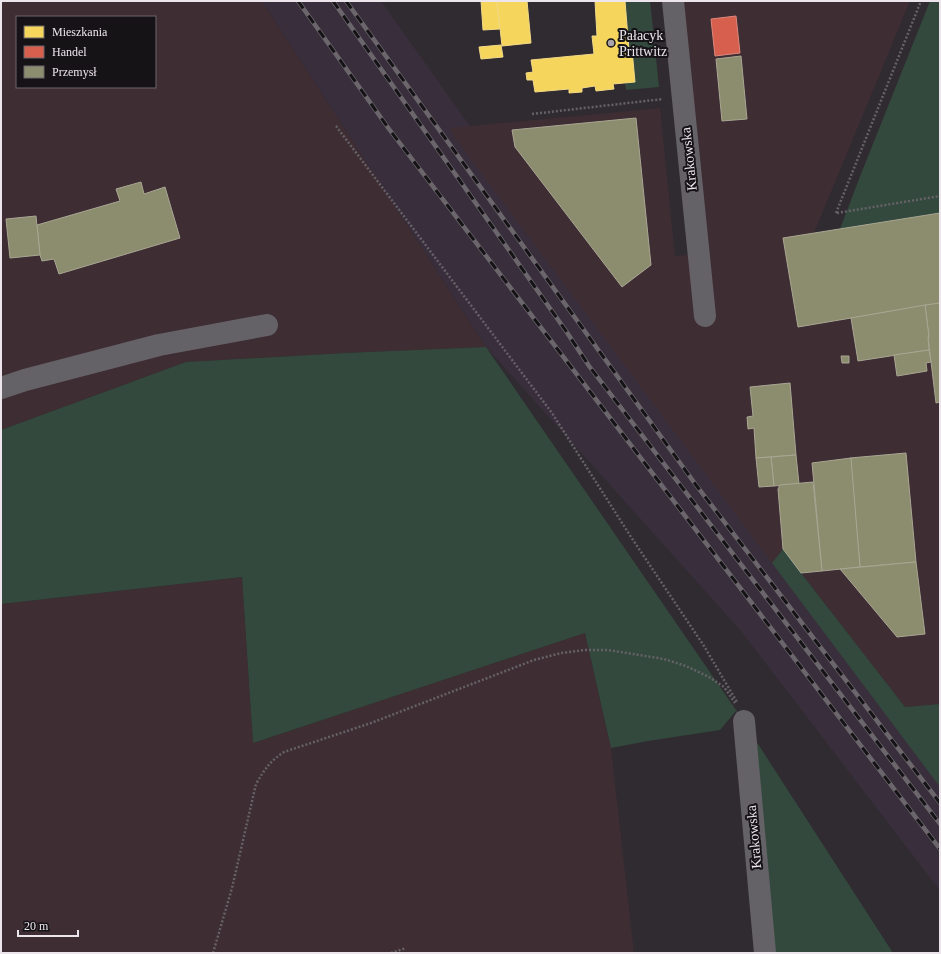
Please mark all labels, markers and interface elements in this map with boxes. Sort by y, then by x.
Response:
legend [16,16,156,88]
text: Mieszkania [52,25,108,39]
place label: Pałacyk Prittwitz [619,28,667,59]
marker: Pałacyk Prittwitz [606,38,616,48]
text: Handel [52,45,87,59]
text: Przemysł [52,65,97,79]
street label: Krakowska [678,126,700,191]
street label: Krakowska [744,804,764,869]
scale bar [18,912,78,938]
text: 20 m [24,919,49,933]

